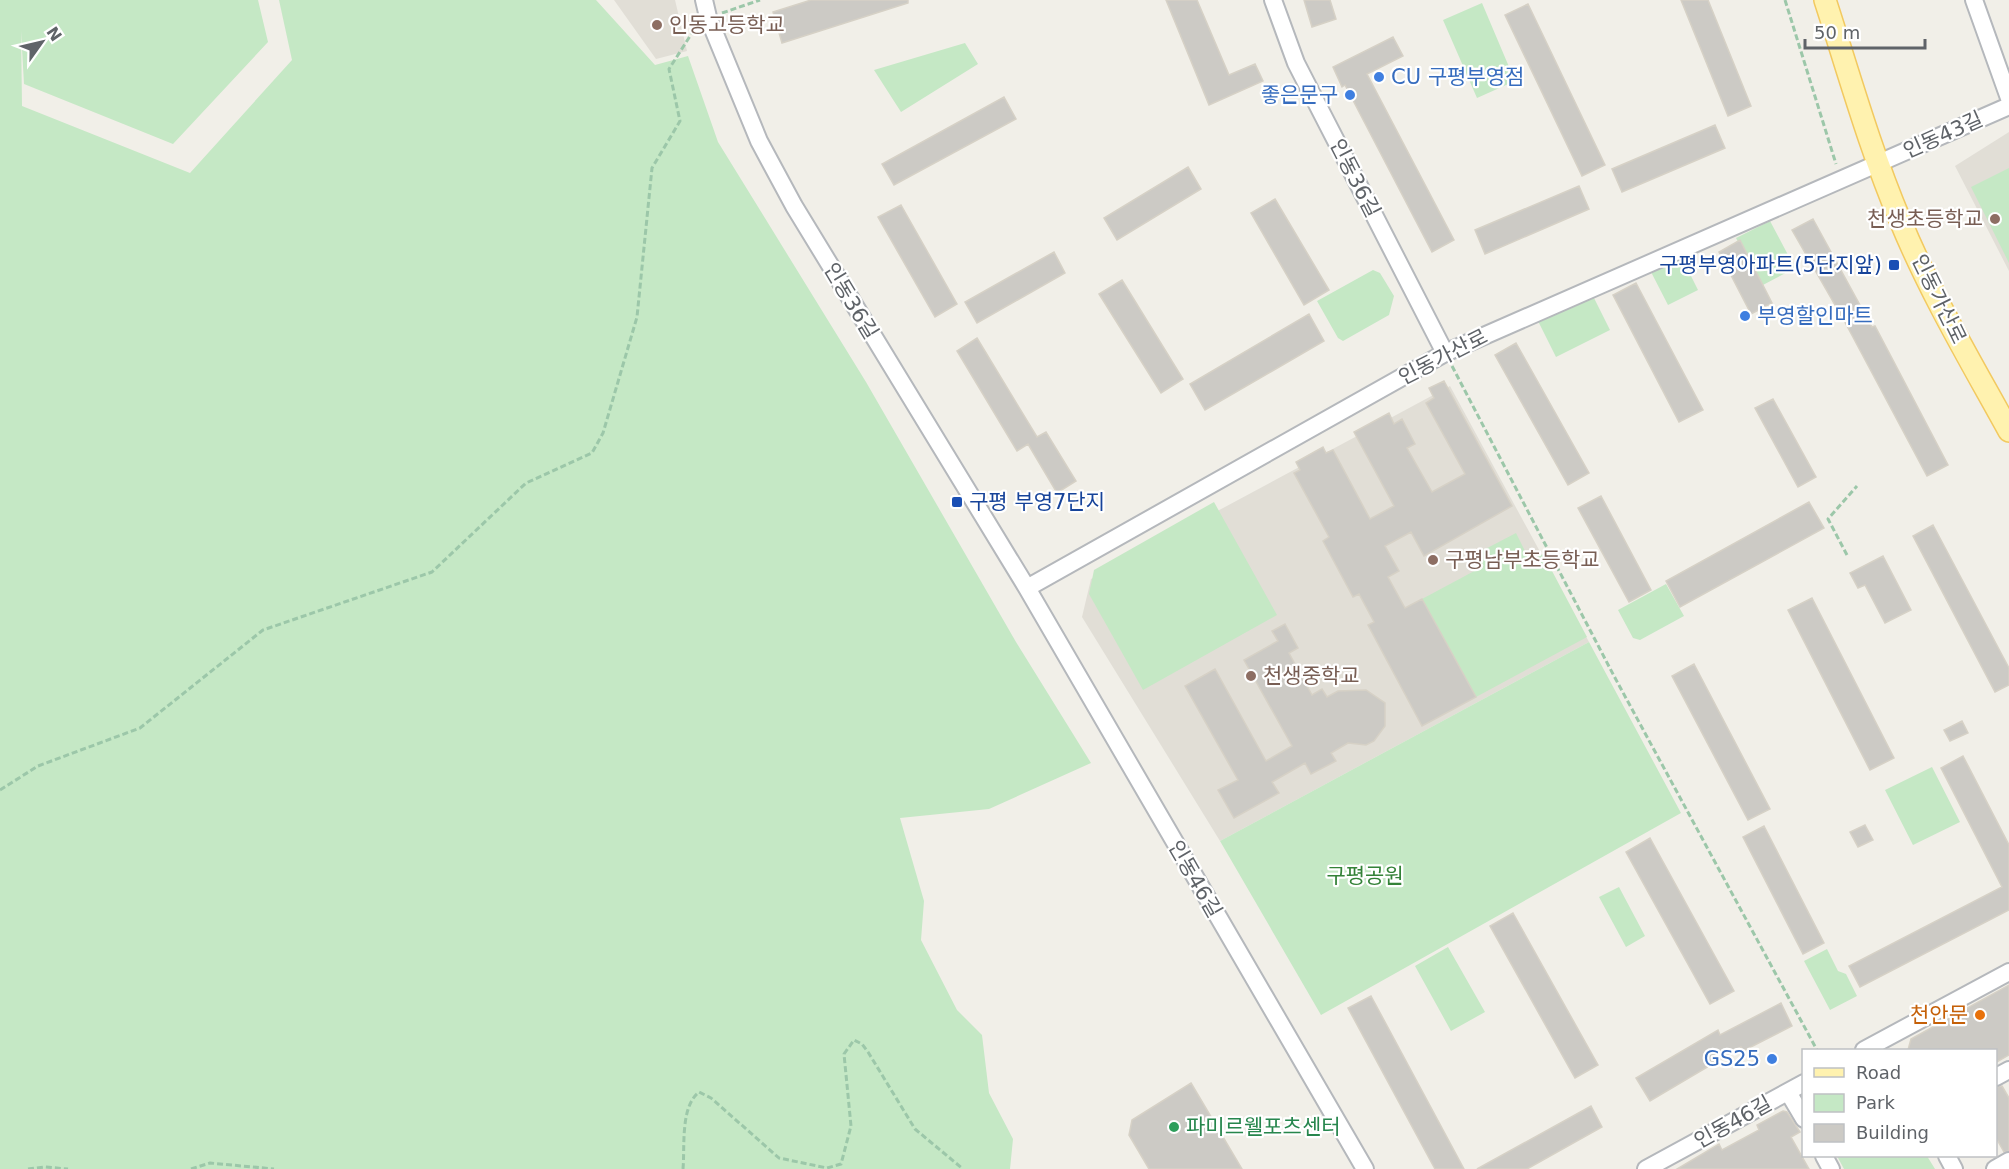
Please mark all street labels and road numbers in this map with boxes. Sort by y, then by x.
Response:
street label: 인동43길 [1899,107,1987,163]
street label: 인동36길 [1325,135,1385,221]
street label: 인동가산로 [1907,250,1971,348]
street label: 인동36길 [819,259,883,343]
street label: 인동가산로 [1395,324,1491,390]
street label: 인동46길 [1163,836,1227,922]
street label: 인동46길 [1690,1091,1776,1153]

